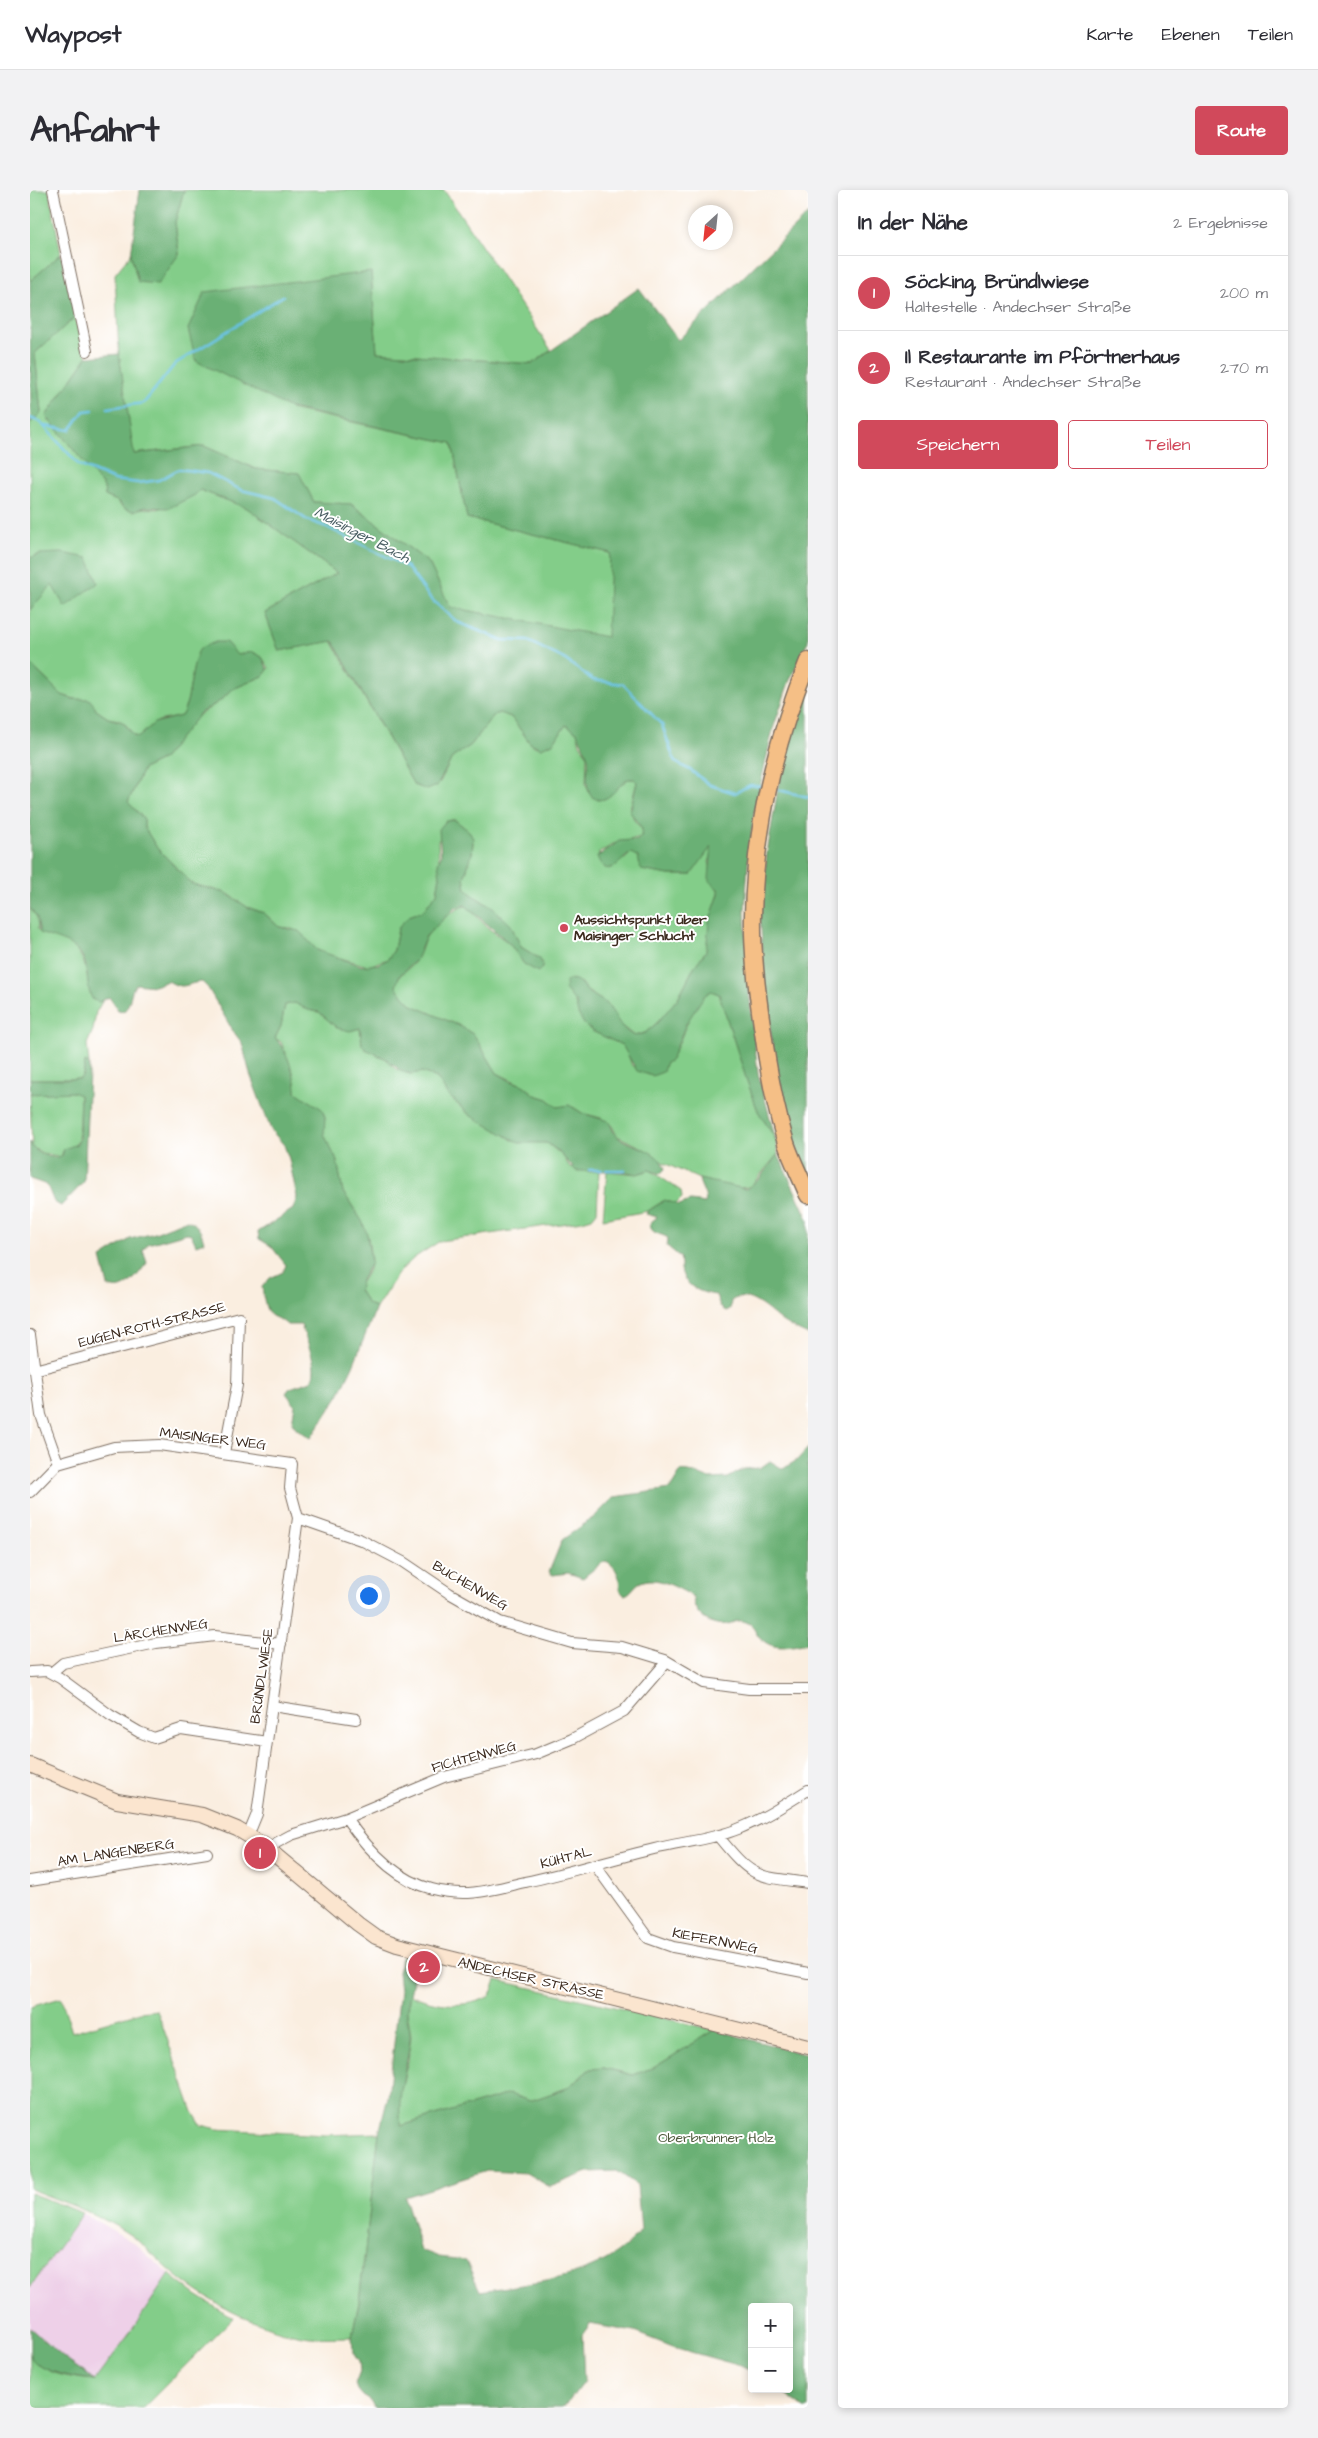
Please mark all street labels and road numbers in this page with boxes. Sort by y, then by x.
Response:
street label: EUGEN-ROTH-STRASSE [76,1297,228,1353]
street label: MAISINGER WEG [159,1423,268,1455]
street label: BUCHENWEG [428,1556,512,1616]
street label: LÄRCHENWEG [112,1614,210,1648]
street label: BRÜNDLWIESE [245,1626,279,1725]
street label: FICHTENWEG [429,1736,519,1778]
street label: AM LANGENBERG [56,1834,176,1872]
street label: KÜHTAL [538,1842,594,1874]
street label: KIEFERNWEG [671,1923,760,1959]
street label: ANDECHSER STRASSE [456,1952,607,2006]

